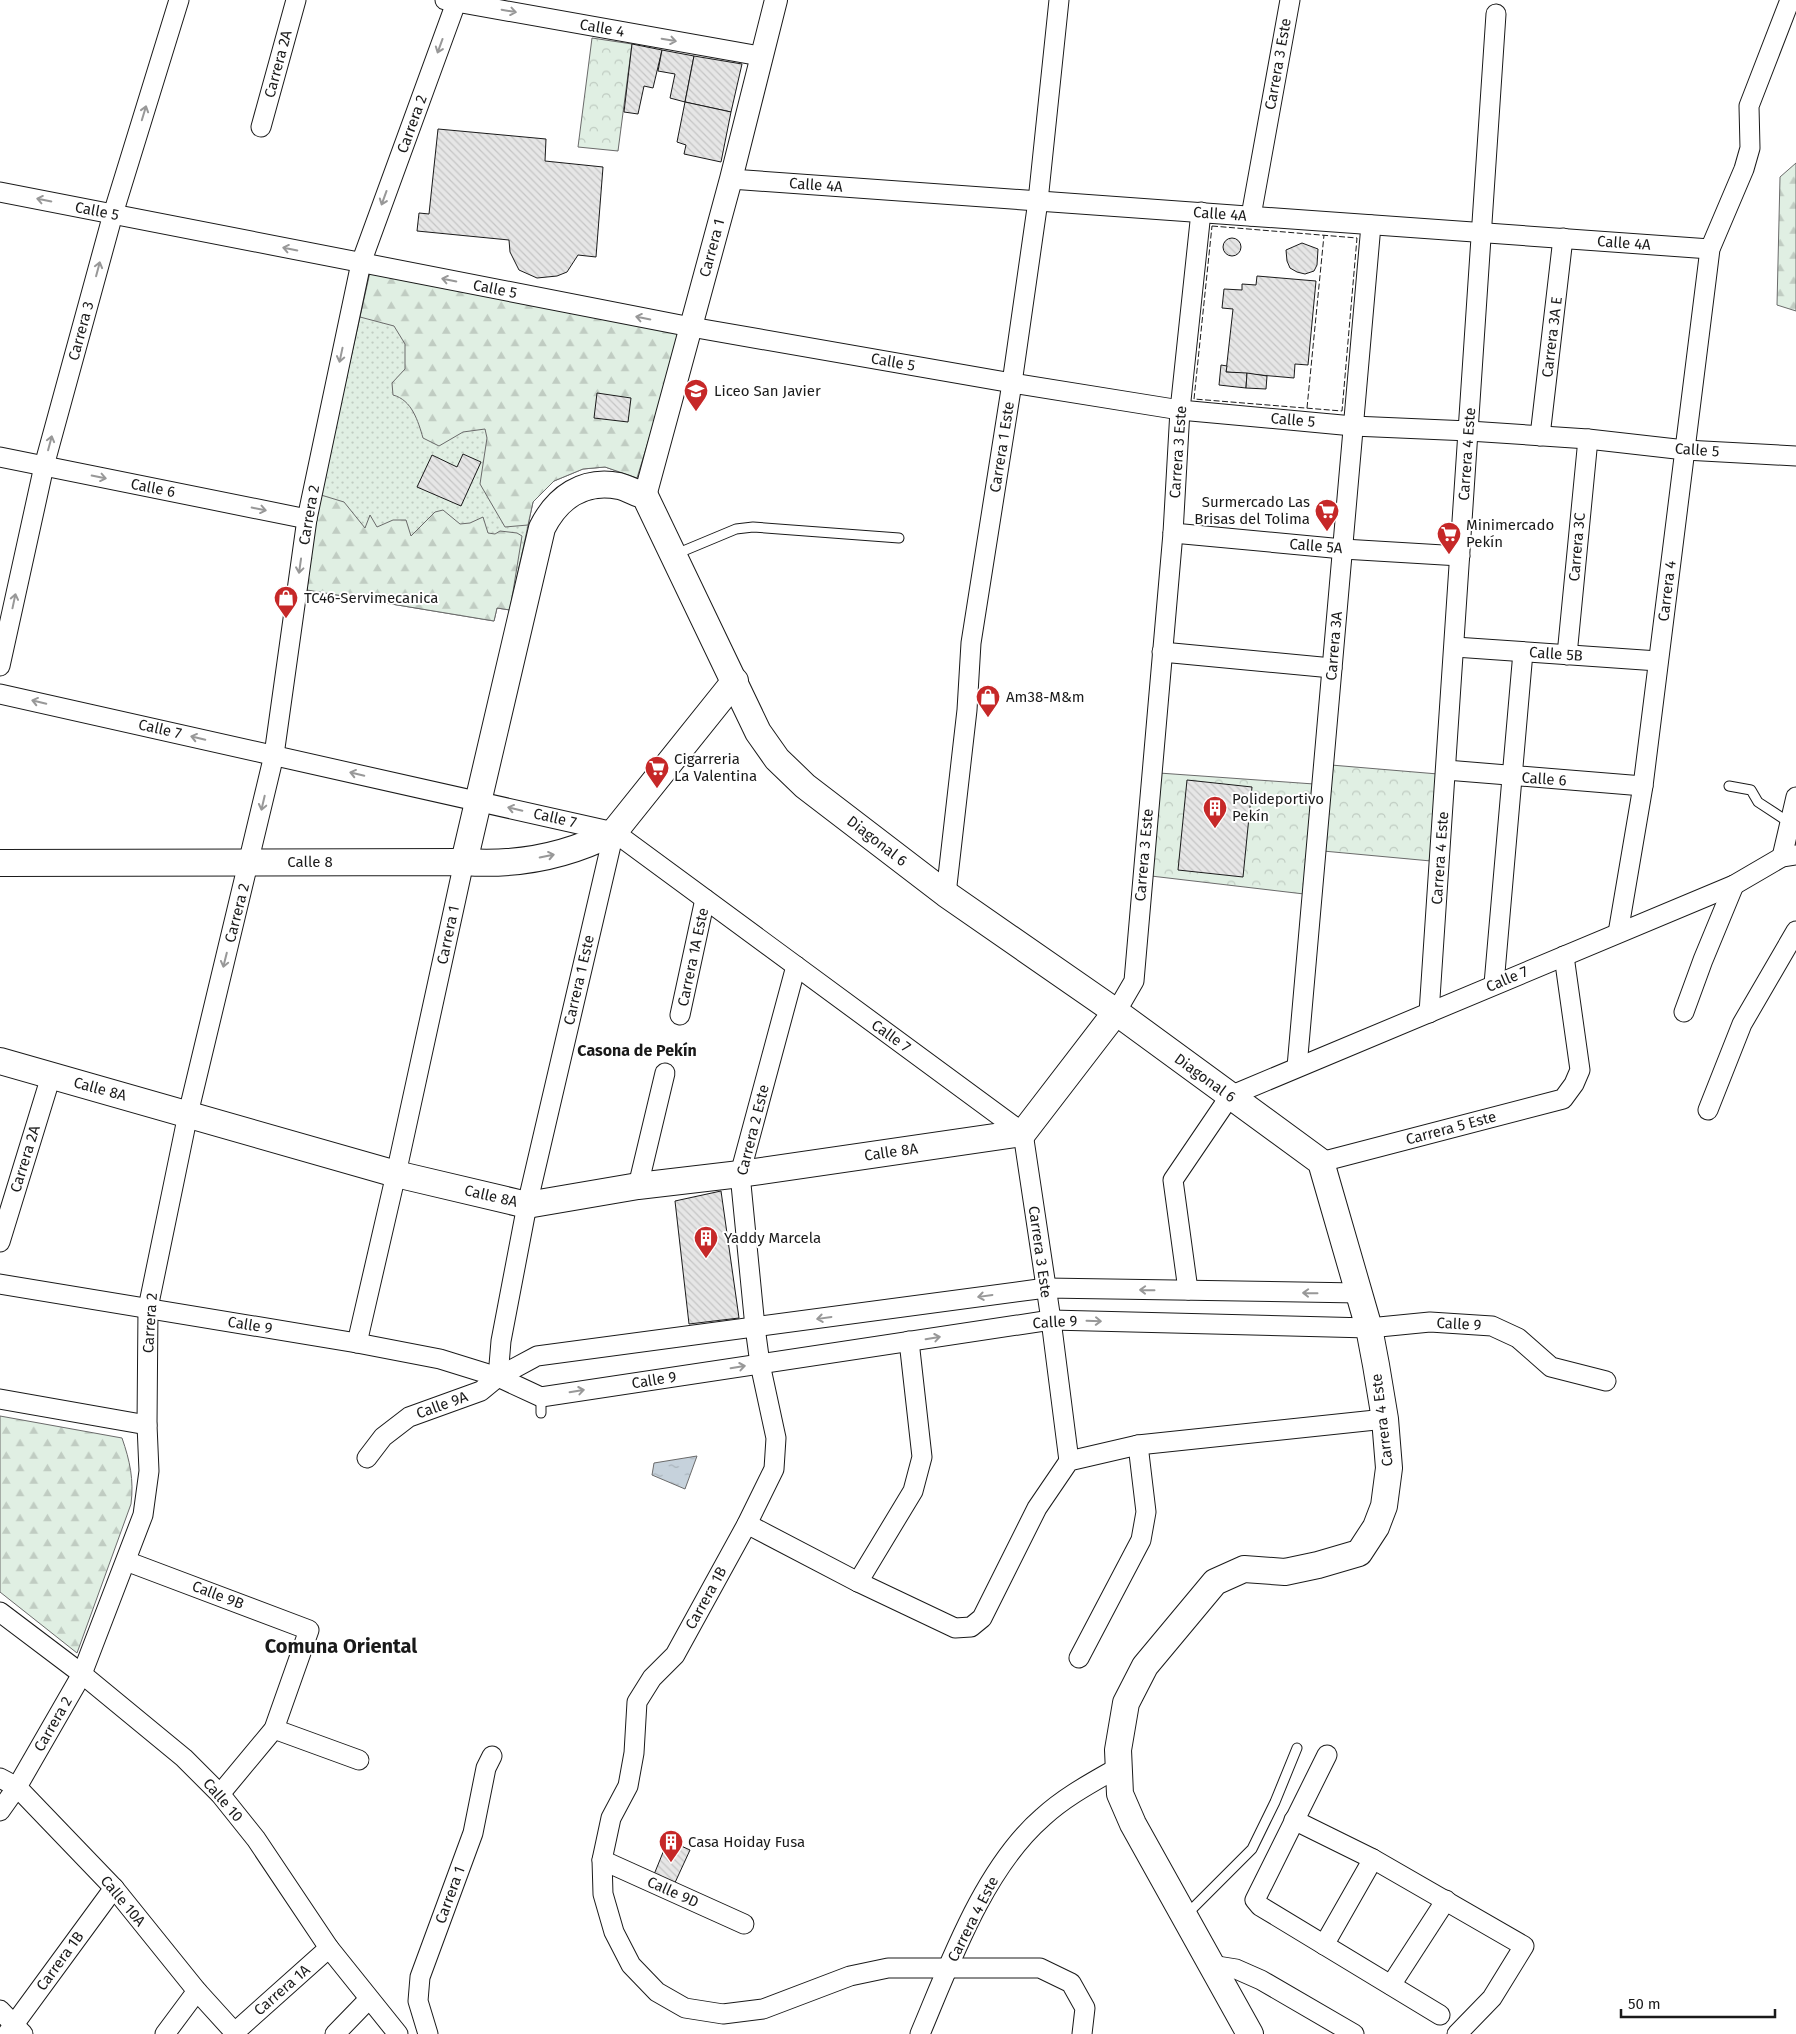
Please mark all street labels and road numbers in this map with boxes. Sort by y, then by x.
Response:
street label: Calle 4 [578,15,626,41]
street label: Carrera 3 Este [1261,17,1295,111]
street label: Carrera 2A [260,28,296,100]
street label: Carrera 2 [393,92,431,156]
street label: Calle 4A [789,174,844,196]
street label: Calle 5 [73,198,121,224]
street label: Calle 4A [1193,203,1248,225]
street label: Carrera 1 [696,217,728,279]
street label: Calle 4A [1597,232,1652,254]
street label: Calle 5 [471,276,519,302]
street label: Carrera 3A E [1538,296,1566,378]
street label: Carrera 3 [64,299,98,363]
street label: Calle 5 [869,349,917,375]
street label: Carrera 1 Este [986,400,1018,494]
street label: Carrera 3 Este [1166,405,1190,499]
street label: Carrera 4 Este [1455,407,1479,501]
street label: Calle 5 [1270,409,1316,431]
street label: Calle 5 [1674,439,1720,461]
street label: Calle 6 [129,475,177,501]
street label: Carrera 2 [295,484,323,546]
street label: Carrera 3C [1565,511,1589,582]
street label: Calle 5A [1289,535,1344,557]
street label: Carrera 4 [1654,560,1680,622]
street label: Carrera 3A [1322,610,1346,681]
street label: Calle 5B [1529,643,1583,665]
street label: Calle 7 [137,715,184,743]
street label: Calle 6 [1521,768,1567,790]
street label: Calle 7 [532,804,579,832]
street label: Carrera 3 Este [1131,808,1157,902]
street label: Carrera 4 Este [1428,811,1452,905]
street label: Diagonal 6 [843,812,911,870]
street label: Calle 8 [287,853,333,871]
street label: Carrera 2 [221,881,253,945]
street label: Carrera 1 [433,904,463,966]
street label: Carrera 1A Este [674,906,712,1008]
street label: Carrera 1 Este [560,933,598,1027]
street label: Calle 7 [1483,962,1531,996]
street label: Calle 7 [868,1016,914,1056]
street label: Diagonal 6 [1171,1050,1239,1106]
street label: Calle 8A [72,1073,129,1105]
street label: Carrera 2 Este [733,1083,773,1177]
street label: Carrera 5 Este [1404,1107,1498,1149]
street label: Carrera 2A [6,1123,44,1195]
street label: Calle 8A [863,1139,919,1165]
street label: Calle 8A [463,1181,520,1211]
street label: Carrera 3 Este [1025,1205,1055,1299]
street label: Carrera 2 [139,1292,161,1354]
street label: Calle 9 [1032,1312,1078,1332]
street label: Calle 9 [226,1313,274,1337]
street label: Calle 9 [1436,1314,1482,1334]
street label: Calle 9 [630,1368,678,1392]
street label: Carrera 4 Este [1367,1373,1397,1467]
street label: Calle 9A [414,1387,471,1423]
street label: Carrera 1B [681,1564,731,1632]
street label: Calle 9B [190,1577,246,1613]
street label: Carrera 2 [30,1693,76,1755]
street label: Calle 10 [199,1774,247,1826]
street label: Carrera 1 [431,1864,469,1926]
street label: Calle 10A [97,1872,150,1930]
street label: Calle 9D [644,1873,702,1911]
street label: Carrera 4 Este [944,1873,1002,1965]
street label: Carrera 1B [33,1928,87,1994]
street label: Carrera 1A [250,1961,314,2019]

